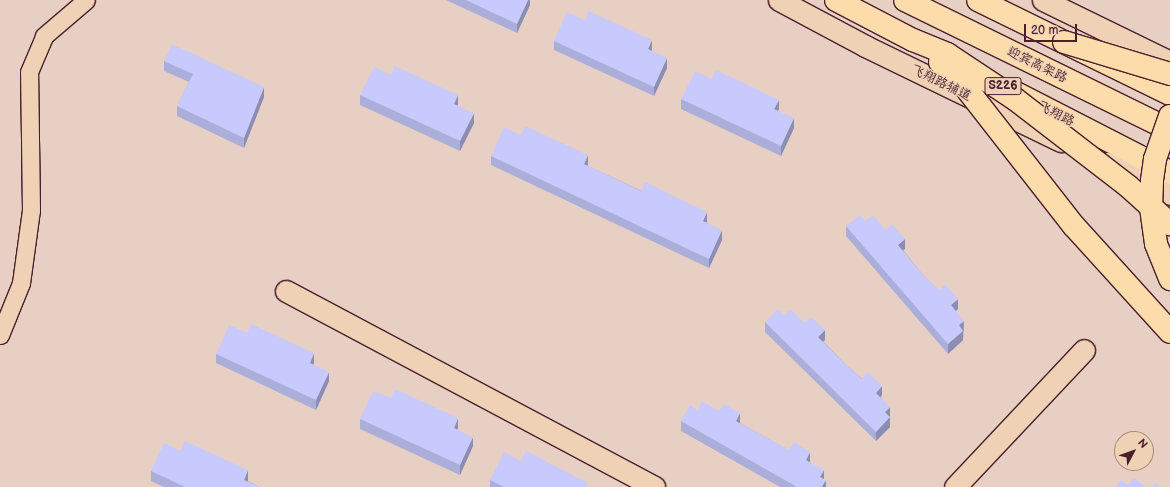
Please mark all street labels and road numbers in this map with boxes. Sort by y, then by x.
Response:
street label: 迎宾高架路 [1004,44,1070,86]
street label: 飞翔路辅道 [908,62,974,104]
road number: S226 [984,76,1022,96]
street label: 飞翔路 [1035,98,1077,130]

